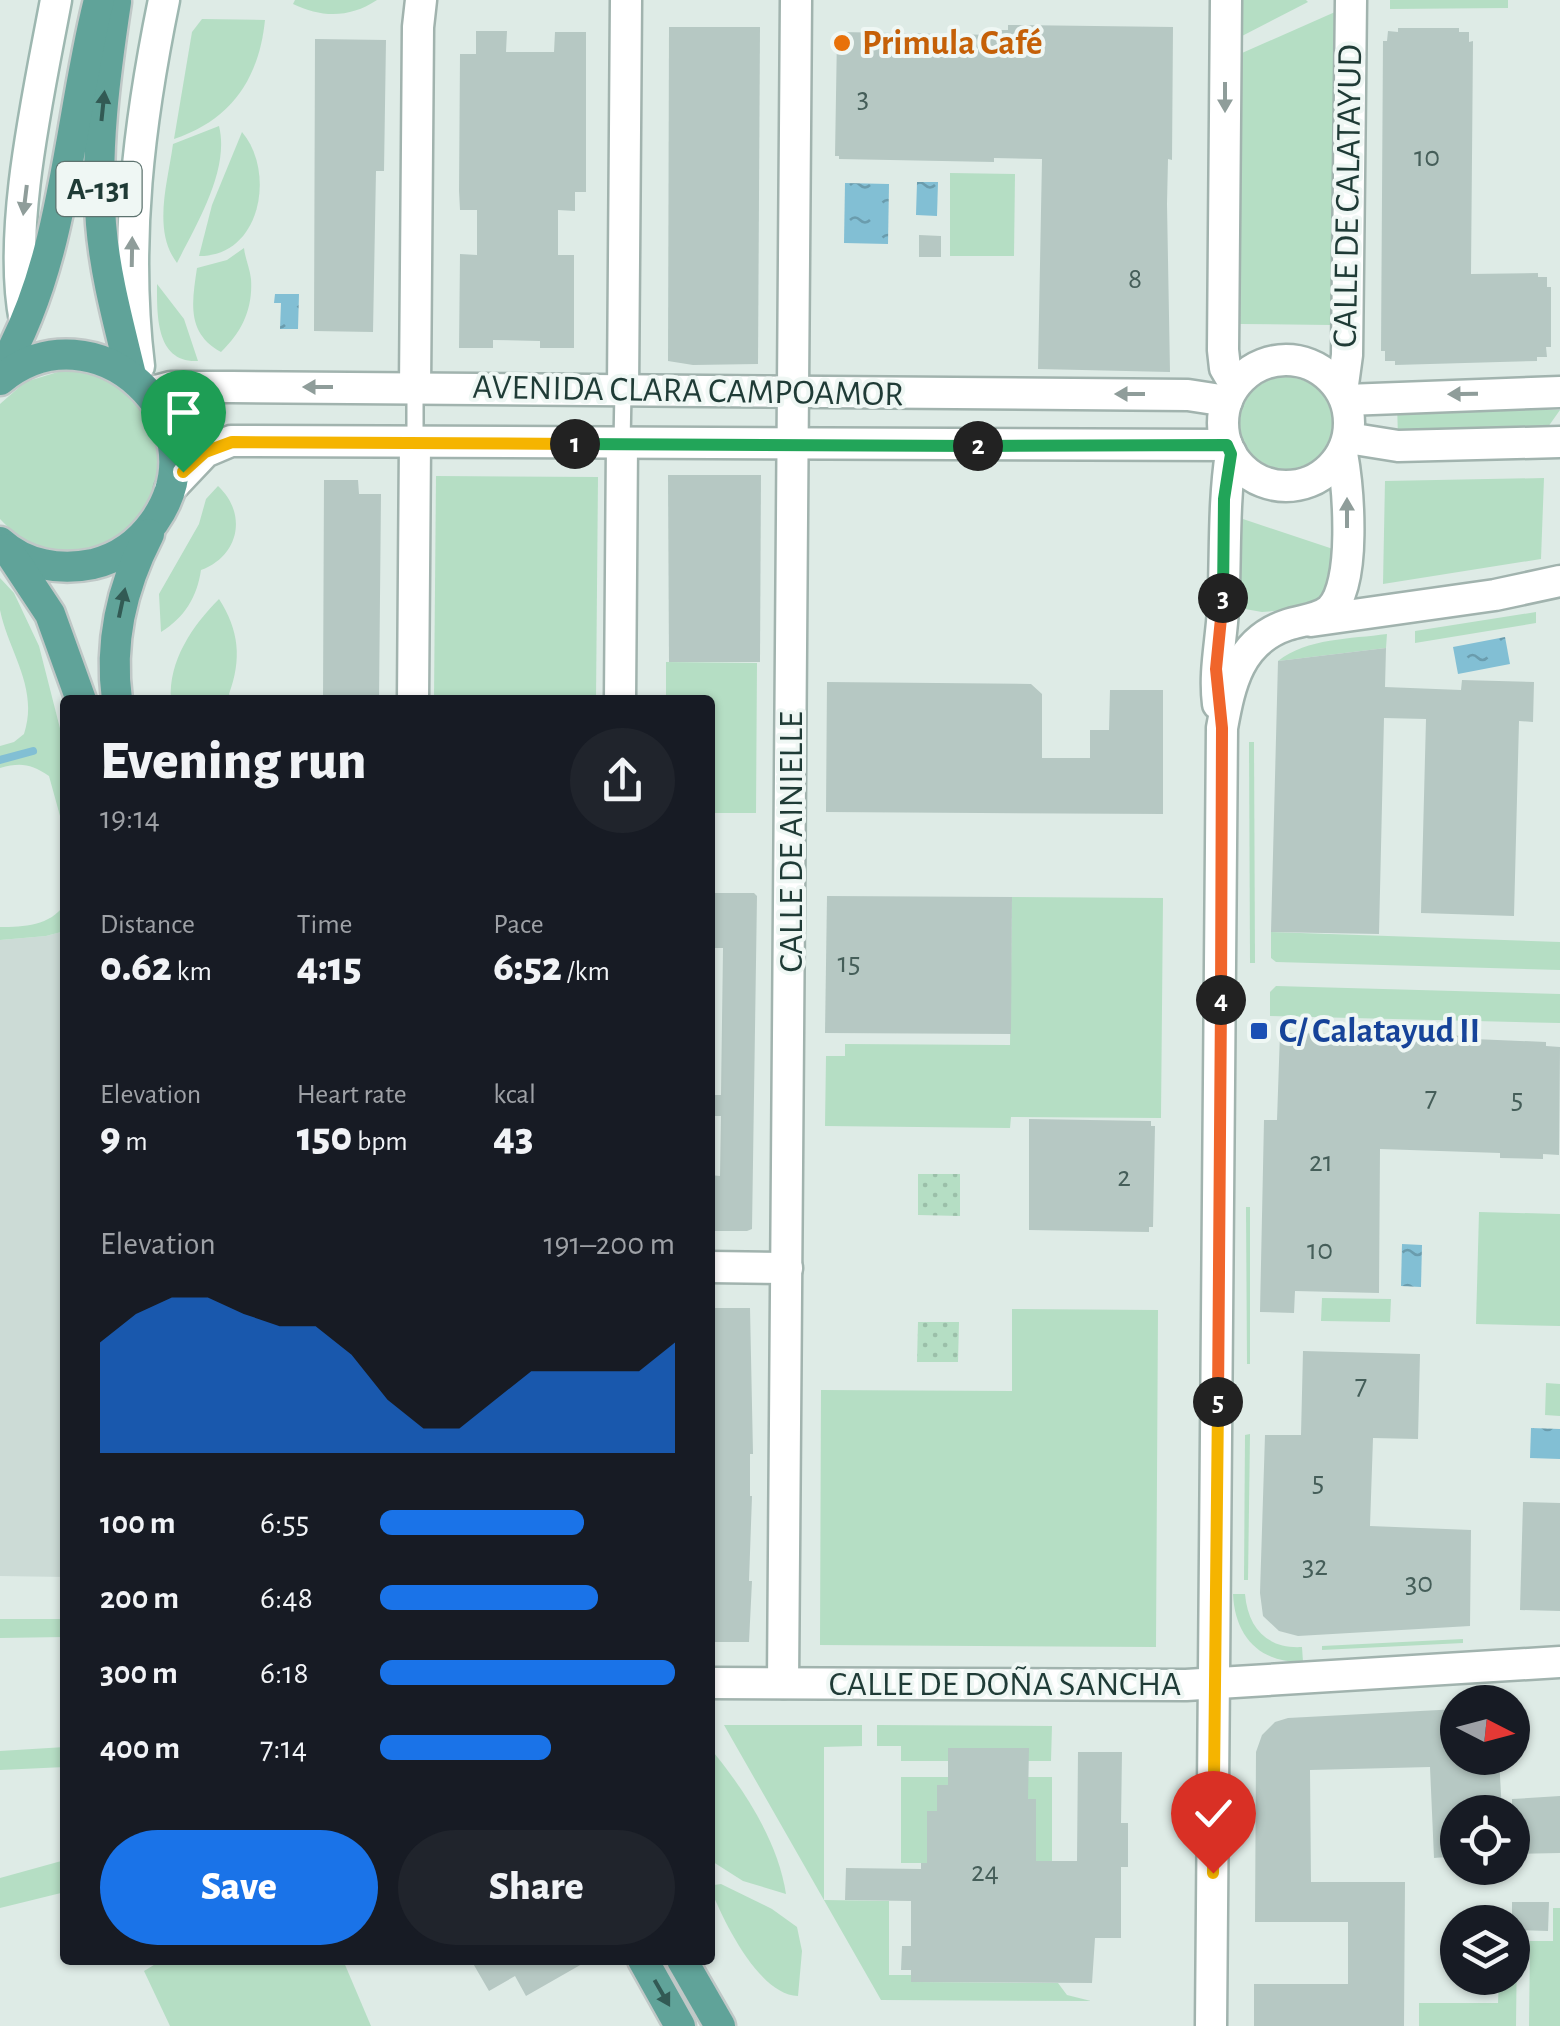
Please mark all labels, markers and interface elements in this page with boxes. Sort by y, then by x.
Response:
place label: Primula Café [862,26,1043,61]
marker: Primula Café [831,32,853,54]
street label: CALLE DE CALATAYUD [1328,44,1368,348]
one-way arrow [1217,82,1233,114]
house number: 3 [857,83,869,113]
one-way arrow [95,89,111,121]
house number: 10 [1414,142,1440,172]
road number: A-131 [56,162,142,216]
one-way arrow [17,185,33,216]
one-way arrow [124,236,140,268]
house number: 8 [1128,264,1142,294]
pin [141,370,226,473]
street label: AVENIDA CLARA CAMPOAMOR [472,370,904,412]
one-way arrow [301,379,333,395]
icon: arrive [156,385,211,440]
one-way arrow [1113,386,1145,402]
one-way arrow [1446,387,1478,403]
pin: 1 [550,419,600,469]
pin: 2 [953,421,1003,471]
text: 1 [570,430,580,458]
text: 2 [971,432,985,460]
one-way arrow [1339,497,1355,529]
pin: 3 [1198,573,1248,623]
text: 3 [1217,584,1229,612]
one-way arrow [115,587,131,618]
street label: CALLE DE AINIELLE [774,711,809,973]
button: share [570,728,675,833]
text: Evening run [100,734,366,789]
text: 19:14 [100,802,160,834]
text: Distance [100,911,195,939]
text: Time [297,911,352,939]
text: Pace [493,911,544,939]
text: 0.62 [100,946,172,988]
text: 4:15 [297,946,362,988]
text: 6:52 [493,946,562,988]
house number: 15 [838,948,860,978]
text: km [172,958,212,986]
text: /km [562,958,610,986]
pin: 4 [1196,975,1246,1025]
text: 4 [1214,986,1228,1014]
place label: C/ Calatayud II [1279,1014,1480,1049]
marker: C/ Calatayud II [1248,1020,1270,1042]
text: Elevation [100,1081,201,1109]
text: Heart rate [297,1081,407,1109]
text: kcal [493,1081,536,1109]
house number: 7 [1425,1082,1437,1112]
house number: 5 [1511,1084,1523,1114]
text: 9 [100,1116,121,1158]
text: 150 [297,1116,352,1158]
text: 43 [493,1116,533,1158]
text: m [121,1128,148,1156]
text: bpm [352,1128,408,1156]
house number: 21 [1309,1147,1333,1177]
house number: 2 [1117,1162,1131,1192]
text: Elevation [100,1228,216,1260]
text: 191–200 m [543,1228,675,1260]
house number: 10 [1307,1235,1333,1265]
house number: 7 [1355,1370,1367,1400]
pin: 5 [1193,1377,1243,1427]
text: 5 [1212,1388,1224,1416]
house number: 5 [1312,1467,1324,1497]
text: 100 m [100,1507,176,1539]
text: 6:55 [260,1507,309,1539]
house number: 32 [1302,1551,1328,1581]
house number: 30 [1405,1568,1433,1598]
text: 200 m [100,1582,179,1614]
text: 6:48 [260,1582,313,1614]
text: 300 m [100,1657,178,1689]
text: 6:18 [260,1657,309,1689]
street label: CALLE DE DOÑA SANCHA [829,1665,1181,1702]
north arrow [1440,1685,1530,1775]
map controls [1440,1685,1530,1995]
text: 400 m [100,1732,180,1764]
text: 7:14 [260,1732,307,1764]
pin [1171,1771,1256,1874]
icon: check [1186,1786,1241,1841]
button: locate [1440,1795,1530,1885]
button: Save [100,1830,378,1945]
button: Share [398,1830,675,1945]
house number: 24 [971,1857,999,1887]
button: layers [1440,1905,1530,1995]
one-way arrow [652,1979,670,2007]

